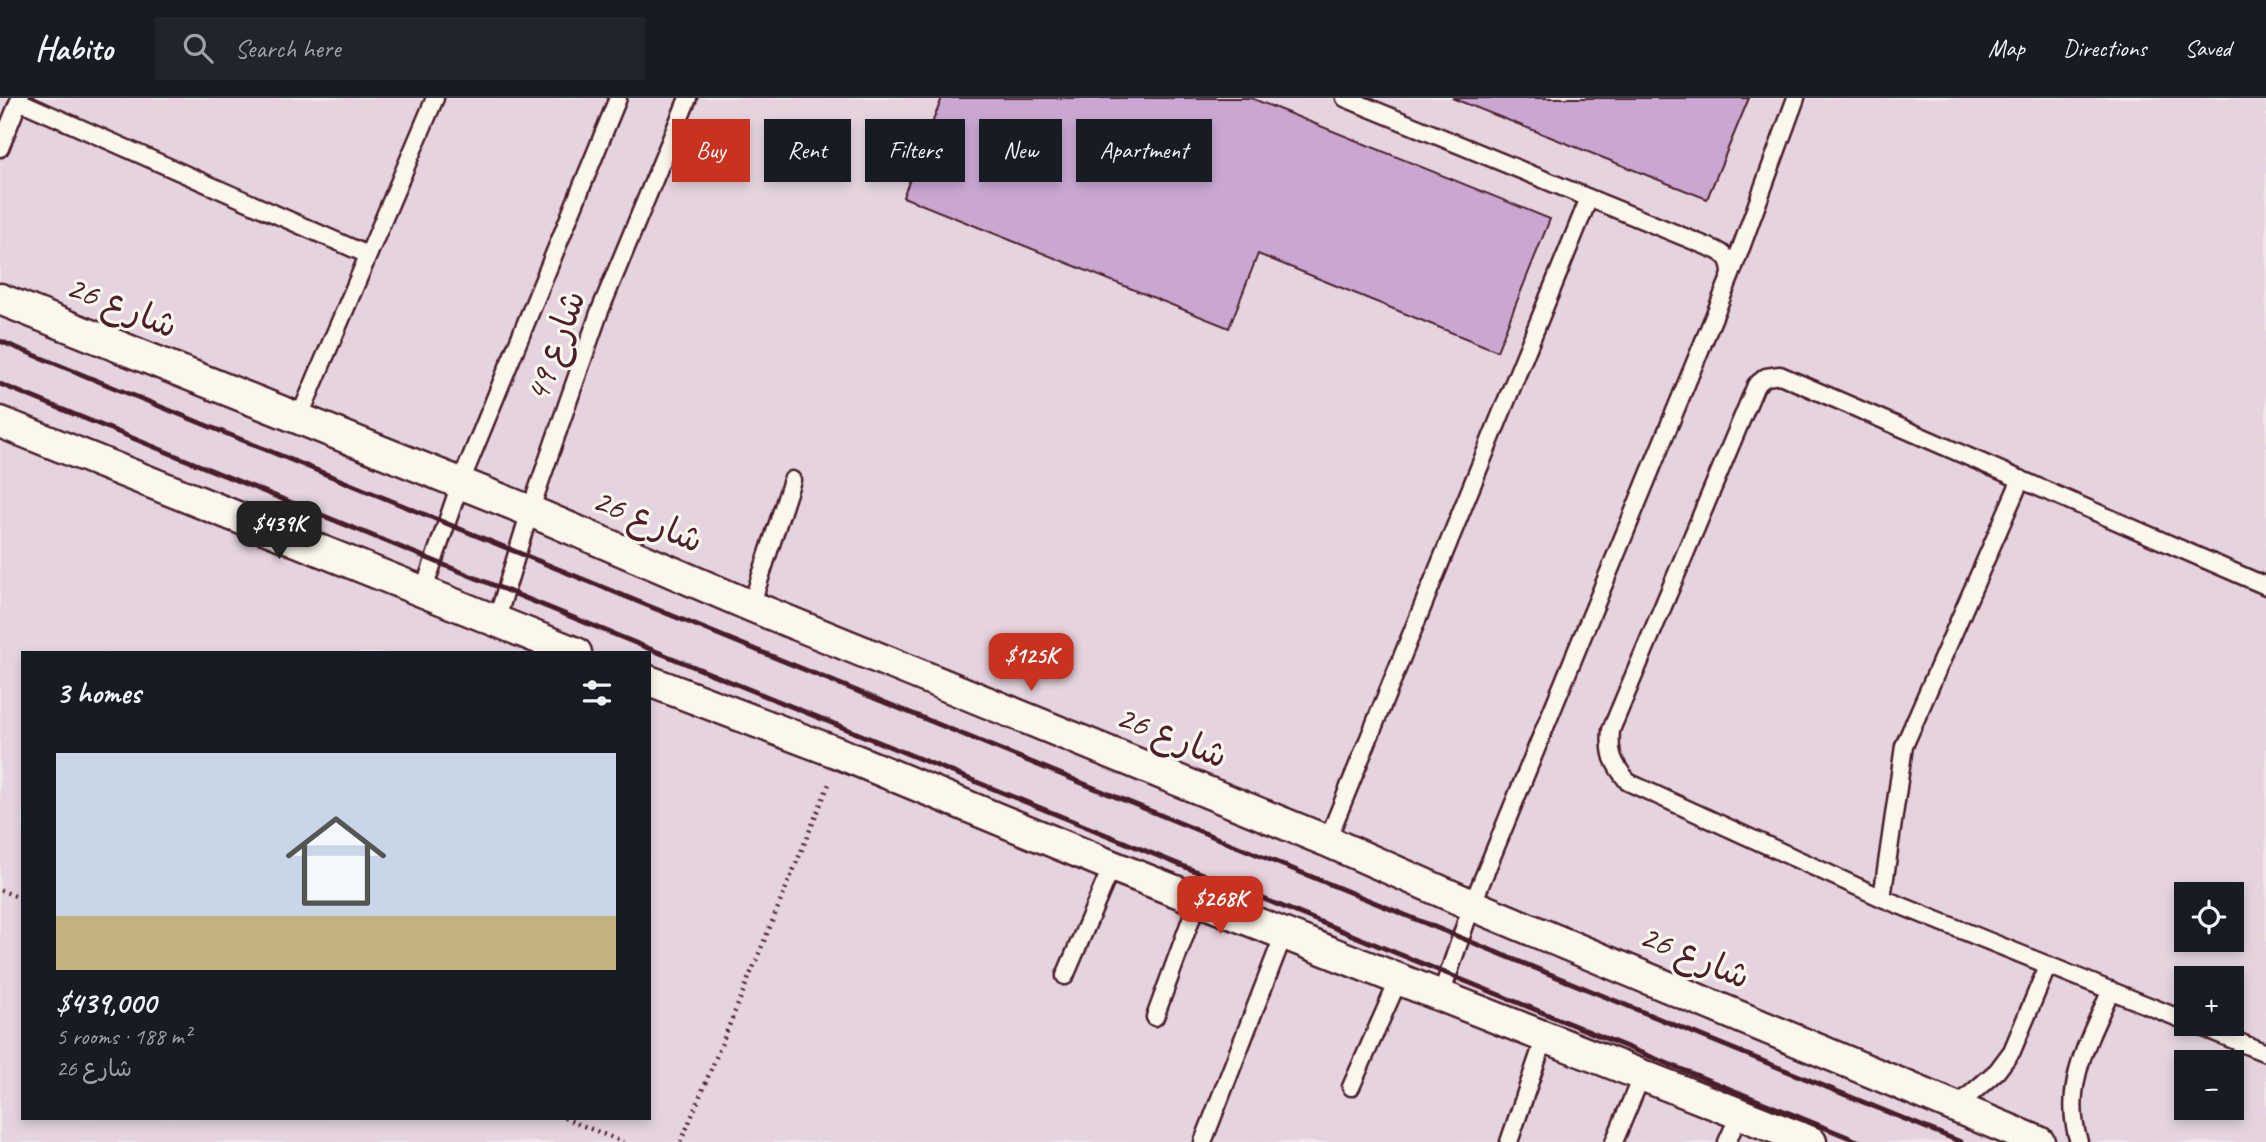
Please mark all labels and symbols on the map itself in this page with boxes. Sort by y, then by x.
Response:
street label: شارع 26 [59,263,184,350]
street label: شارع 49 [514,284,598,409]
street label: شارع 26 [585,477,710,565]
pin: $439K [230,502,328,561]
pin: $125K [982,634,1080,693]
street label: شارع 26 [1109,693,1234,780]
pin: $268K [1171,876,1269,936]
street label: شارع 26 [1632,913,1757,1001]

